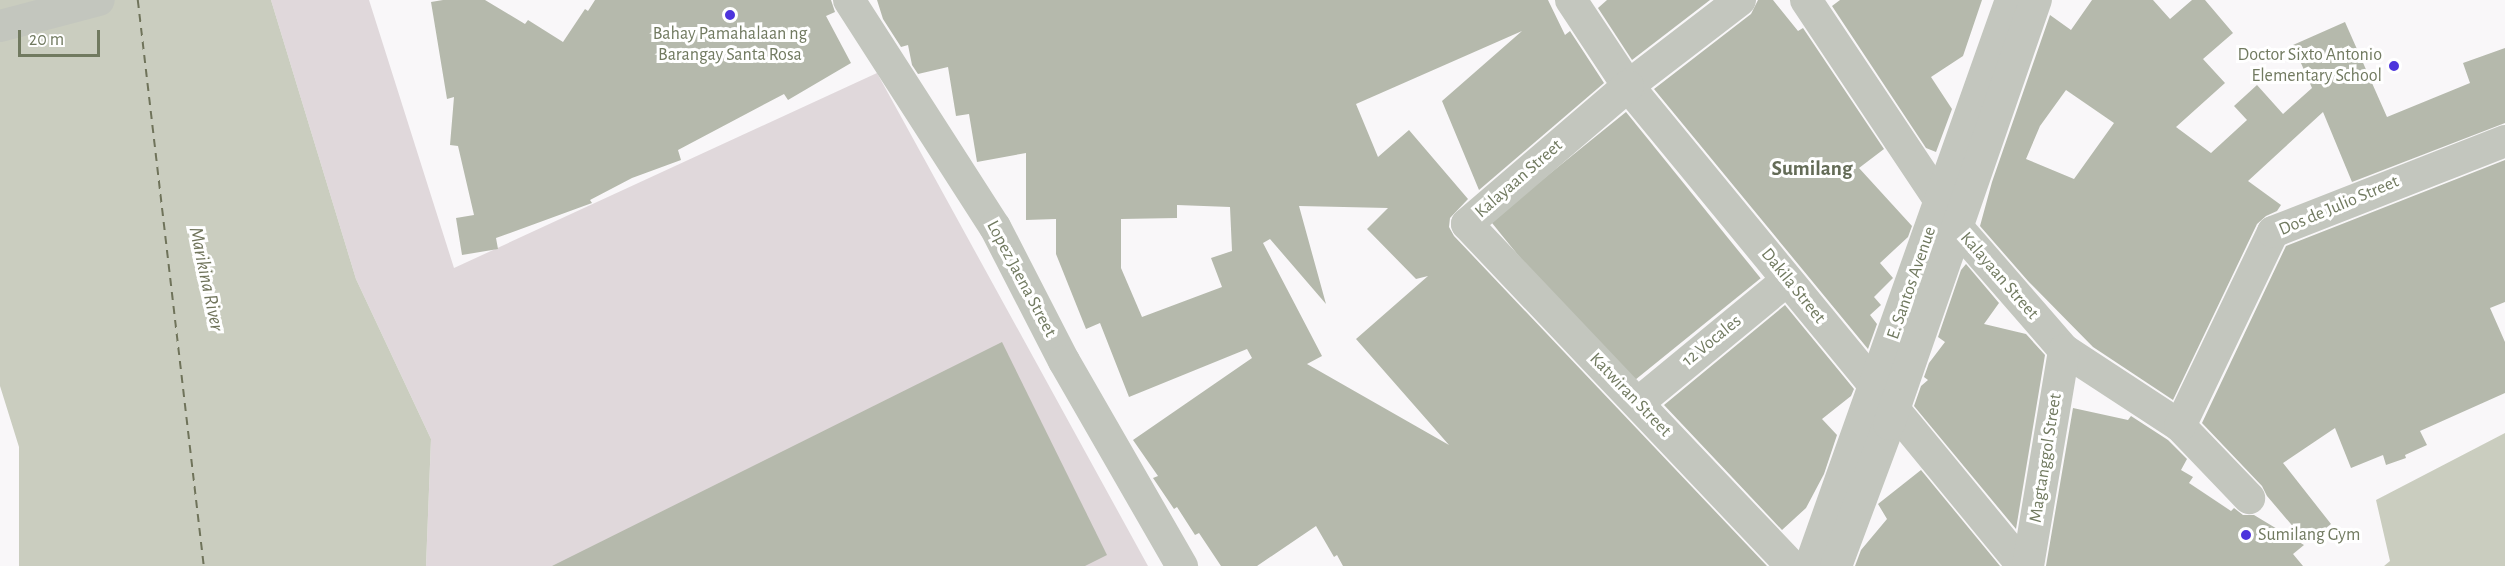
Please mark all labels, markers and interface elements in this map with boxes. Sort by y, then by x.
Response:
marker: Bahay Pamahalaan ng Barangay Santa Rosa [723,8,737,22]
scale bar [21,18,104,56]
place label: Bahay Pamahalaan ng Barangay Santa Rosa [653,24,807,66]
text: 20 m [29,31,64,49]
place label: Doctor Sixto Antonio Elementary School [2238,45,2382,88]
marker: Doctor Sixto Antonio Elementary School [2387,59,2401,73]
street label: Kalayaan Street [1471,135,1567,223]
district label: Sumilang [1772,156,1852,182]
street label: Dos de Julio Street [2276,171,2402,241]
street label: Lopez Jaena Street [981,217,1061,341]
street label: E. Santos Avenue [1883,224,1941,342]
water label: Marikina River [183,225,229,333]
street label: Kalayaan Street [1955,228,2043,324]
street label: Dakila Street [1756,244,1830,328]
street label: 12 Vocales [1678,311,1746,371]
street label: Katwiran Street [1585,348,1675,442]
street label: Magtanggol Street [2025,392,2067,524]
place label: Sumilang Gym [2258,524,2360,546]
marker: Sumilang Gym [2239,528,2253,542]

